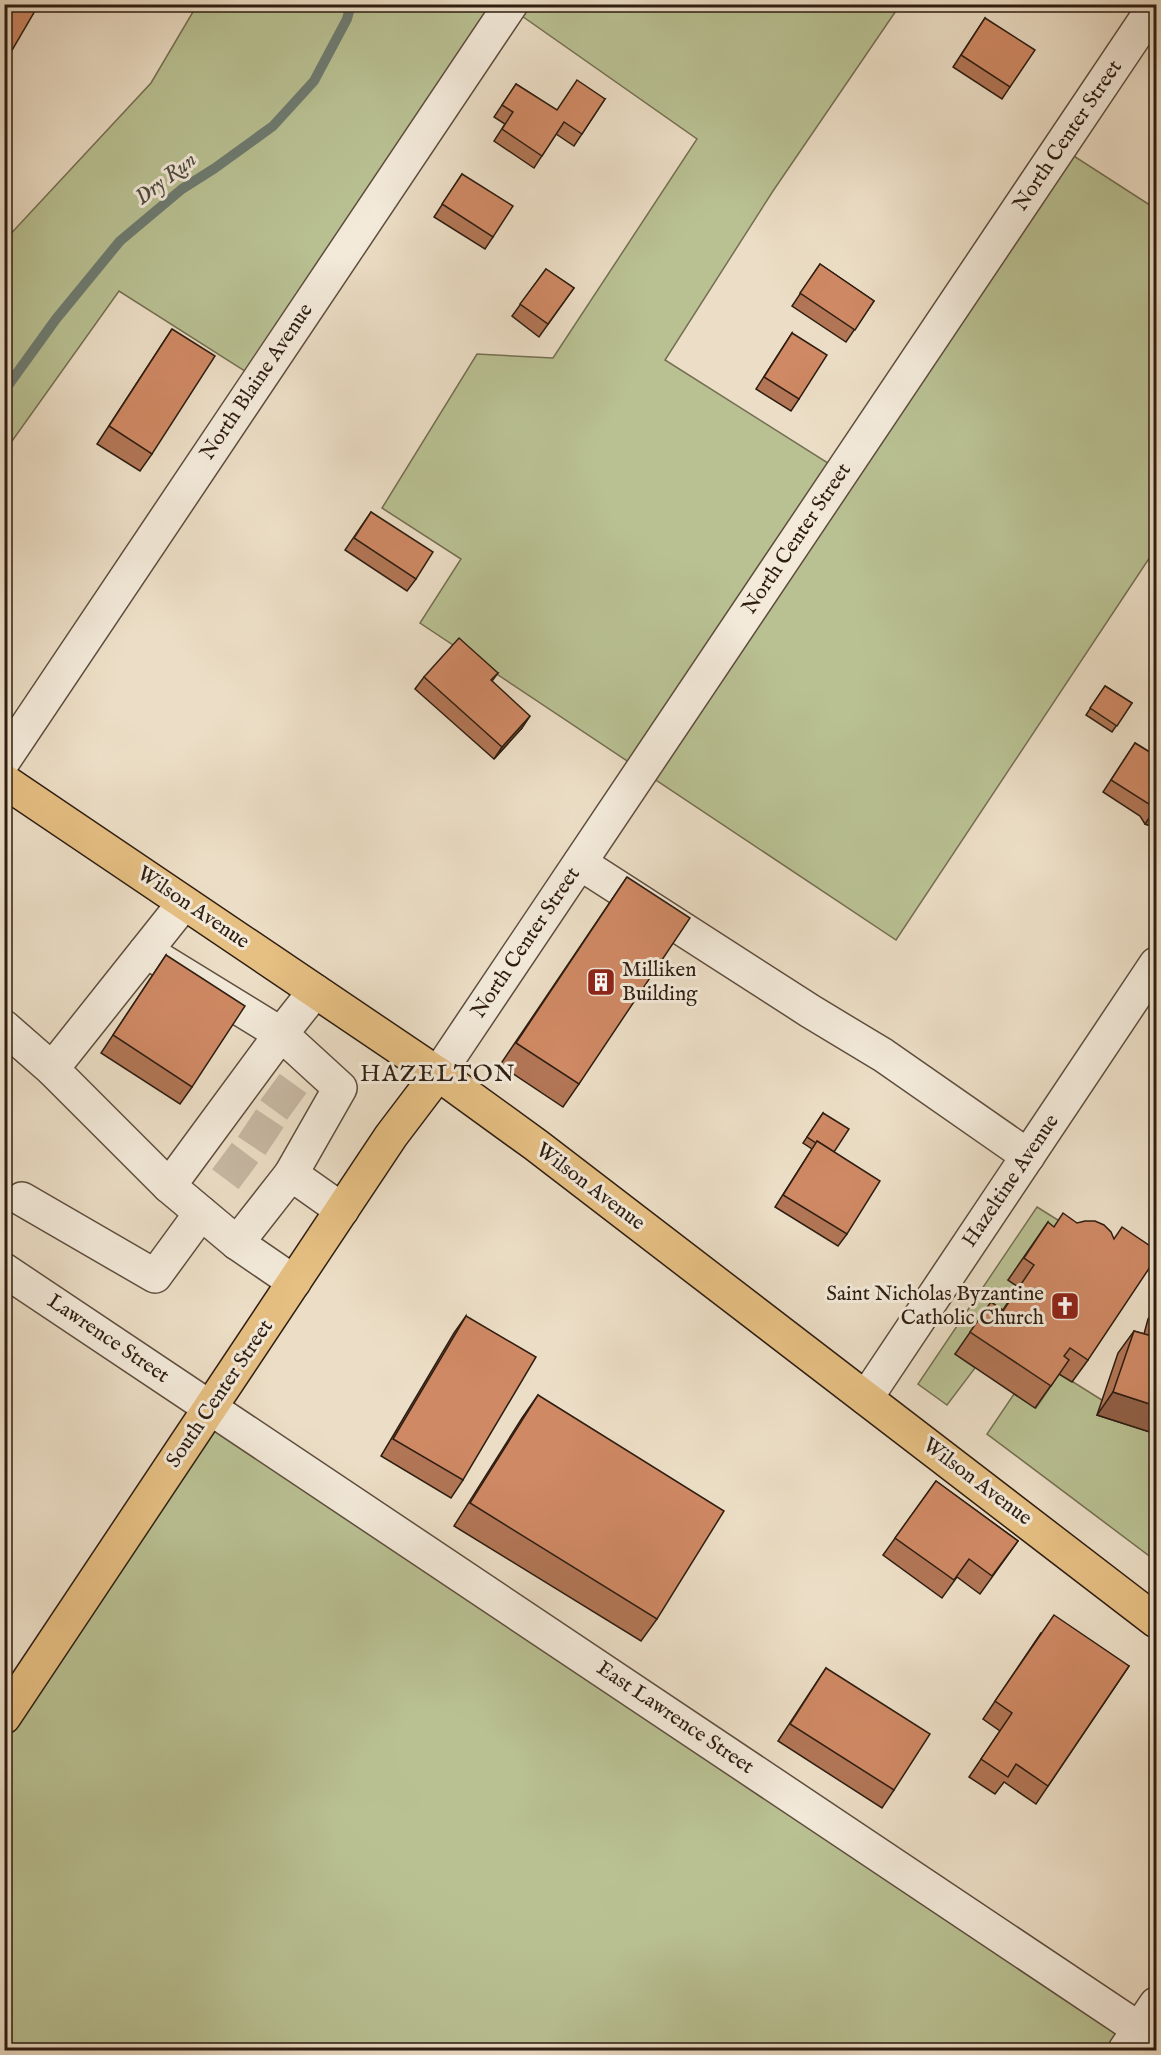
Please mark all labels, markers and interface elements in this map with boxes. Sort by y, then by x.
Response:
street label: North Center Street [1007,55,1129,217]
water label: Dry Run [130,146,202,212]
street label: North Blaine Avenue [195,298,320,466]
street label: North Center Street [736,458,858,620]
street label: Wilson Avenue [132,860,255,956]
street label: North Center Street [465,862,587,1024]
place label: Milliken Building [622,957,698,1008]
building icon: Milliken Building [585,966,617,998]
district label: HAZELTON [360,1059,516,1090]
street label: Hazeltine Avenue [957,1109,1066,1253]
street label: Wilson Avenue [530,1137,650,1237]
place label: Saint Nicholas Byzantine Catholic Church [826,1281,1044,1332]
street label: Lawrence Street [42,1288,174,1390]
church icon: Saint Nicholas Byzantine Catholic Church [1049,1290,1081,1322]
street label: South Center Street [160,1315,280,1473]
street label: Wilson Avenue [917,1432,1037,1532]
street label: East Lawrence Street [591,1655,759,1781]

